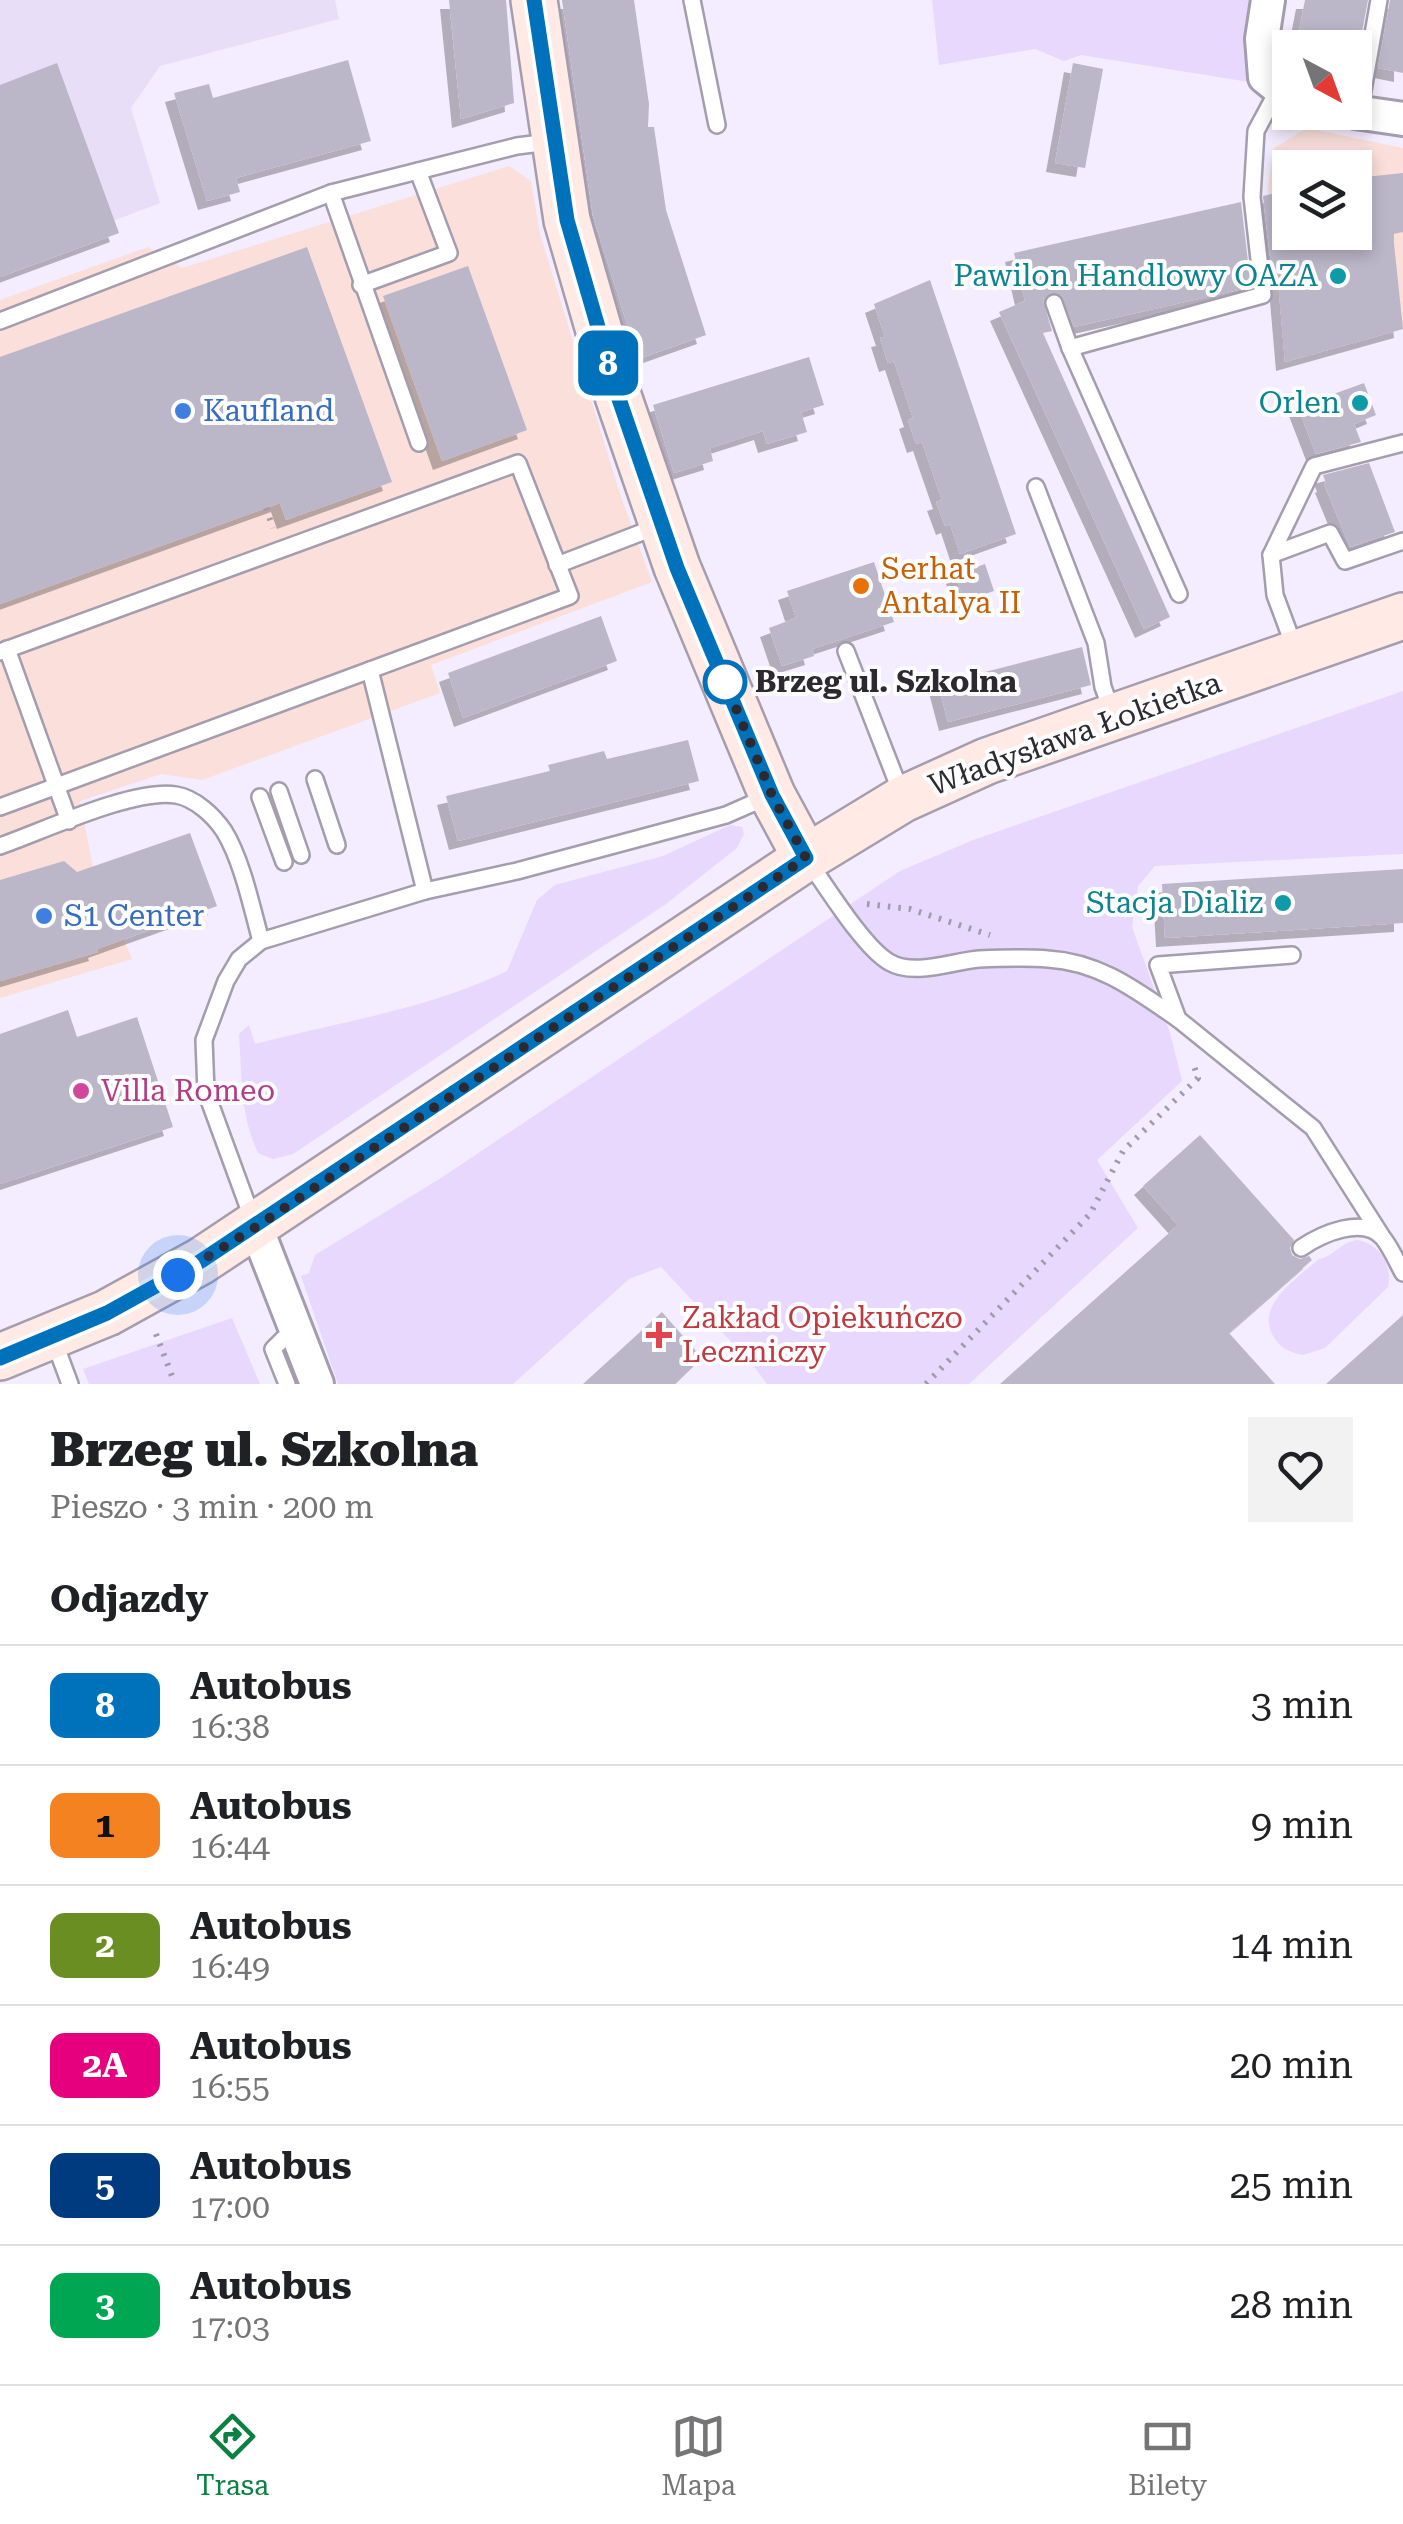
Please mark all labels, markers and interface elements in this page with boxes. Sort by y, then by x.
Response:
north arrow [1272,30,1372,130]
map controls [1272,30,1372,250]
button: layers [1272,150,1372,250]
place label: Pawilon Handlowy OAZA [954,258,1318,293]
marker: Pawilon Handlowy OAZA [1327,265,1349,287]
line badge: 8 [576,330,640,396]
text: 8 [598,343,618,384]
place label: Orlen [1259,385,1340,420]
marker: Orlen [1349,392,1371,414]
place label: Kaufland [203,393,334,428]
marker: Kaufland [172,400,194,422]
place label: Serhat Antalya II [881,551,1021,620]
marker: Serhat Antalya II [850,575,872,597]
marker: Brzeg ul. Szkolna [704,661,746,703]
place label: Brzeg ul. Szkolna [755,664,1017,699]
street label: Władysława Łokietka [924,664,1226,803]
place label: Stacja Dializ [1086,885,1263,920]
marker: Stacja Dializ [1272,892,1294,914]
place label: S1 Center [64,898,204,933]
marker: S1 Center [33,905,55,927]
place label: Villa Romeo [101,1073,275,1108]
marker: Villa Romeo [70,1080,92,1102]
your location [153,1250,203,1300]
place label: Zakład Opiekuńczo Leczniczy [682,1300,963,1369]
marker: Zakład Opiekuńczo Leczniczy [646,1322,672,1348]
button: heart [1248,1417,1353,1522]
text: Brzeg ul. Szkolna [50,1422,478,1478]
text: Pieszo · 3 min · 200 m [50,1488,374,1526]
text: Odjazdy [50,1577,208,1621]
text: Autobus [190,1664,352,1708]
text: 3 min [1251,1683,1353,1727]
text: 8 [95,1685,115,1726]
text: 16:38 [190,1708,270,1746]
text: Autobus [190,1784,352,1828]
text: 9 min [1251,1803,1353,1847]
text: 1 [95,1805,115,1846]
text: 16:44 [190,1828,270,1866]
text: Autobus [190,1904,352,1948]
text: 14 min [1230,1923,1353,1967]
text: 2 [95,1925,115,1966]
text: 16:49 [190,1948,270,1986]
text: Autobus [190,2024,352,2068]
text: 20 min [1230,2043,1353,2087]
text: 2A [83,2045,127,2086]
text: 16:55 [190,2068,270,2106]
text: Autobus [190,2144,352,2188]
text: 25 min [1230,2163,1353,2207]
text: 5 [95,2165,115,2206]
text: 17:00 [190,2188,270,2226]
text: Autobus [190,2264,352,2308]
text: 28 min [1230,2283,1353,2327]
text: 3 [95,2285,115,2326]
text: 17:03 [190,2308,270,2346]
tab: Trasa [196,2409,269,2502]
tab: Mapa [661,2409,736,2502]
tab: Bilety [1128,2409,1207,2502]

